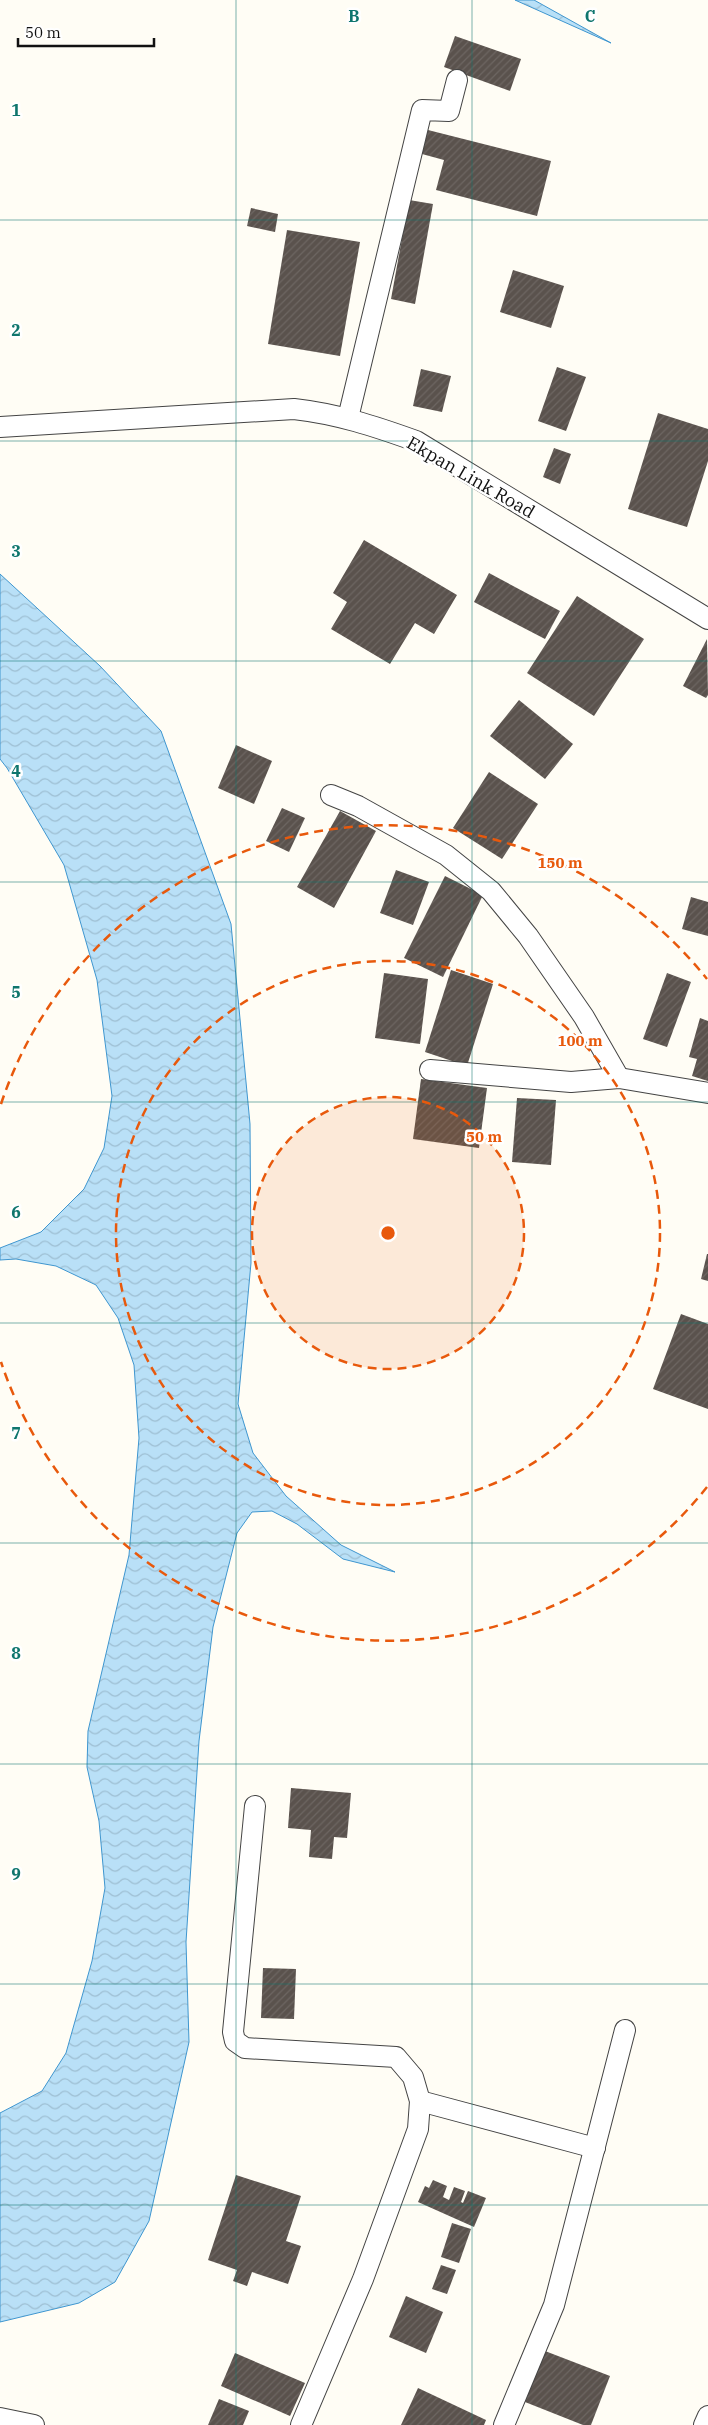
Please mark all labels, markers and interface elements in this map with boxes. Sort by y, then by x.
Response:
text: B [348,6,360,26]
text: C [585,6,595,26]
scale bar [18,15,154,47]
text: 50 m [25,23,61,42]
text: 1 [11,100,21,120]
text: 2 [11,320,21,340]
street label: Ekpan Link Road [403,431,539,523]
text: 3 [11,541,21,561]
text: 4 [11,761,21,781]
text: 150 m [537,853,583,872]
text: 5 [11,982,21,1002]
text: 100 m [557,1031,603,1050]
text: 50 m [466,1127,502,1146]
text: 6 [11,1202,21,1222]
centre of rings [379,1224,397,1242]
text: 7 [11,1423,21,1443]
text: 8 [11,1643,21,1663]
text: 9 [11,1864,21,1884]

